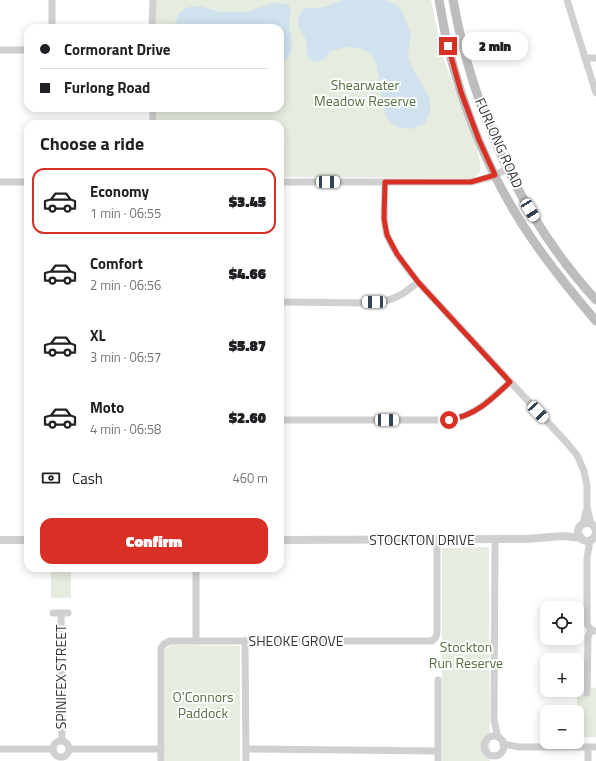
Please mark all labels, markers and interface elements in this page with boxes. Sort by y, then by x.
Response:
callout: 2 min [462,32,528,60]
text: 2 min [479,36,511,56]
route end [439,37,457,55]
text: Cormorant Drive [64,38,171,61]
park label: Shearwater Meadow Reserve [314,74,416,111]
text: Furlong Road [64,76,150,99]
street label: FURLONG ROAD [470,94,529,191]
text: Choose a ride [40,130,144,157]
car [316,176,340,188]
text: Economy [90,180,149,203]
icon: car [42,183,78,219]
text: $3.45 [229,190,266,213]
car [519,197,541,223]
text: 1 min · 06:55 [90,203,161,223]
text: Comfort [90,252,143,275]
icon: car [42,255,78,291]
text: $4.66 [229,262,266,285]
text: 2 min · 06:56 [90,275,161,295]
car [362,296,386,308]
text: XL [90,324,106,347]
icon: car [42,327,78,363]
text: $5.87 [229,334,266,357]
text: 3 min · 06:57 [90,347,161,367]
text: Moto [90,396,124,419]
icon: car [42,399,78,435]
car [525,399,551,425]
text: $2.60 [229,406,266,429]
route start [440,411,458,429]
car [375,414,399,426]
text: 4 min · 06:58 [90,419,161,439]
icon: cash [40,467,62,489]
text: Cash [72,467,103,490]
text: 460 m [232,468,268,488]
button: Confirm [40,518,268,564]
street label: STOCKTON DRIVE [369,529,475,550]
map controls [540,601,584,749]
button: locate [540,601,584,645]
street label: SPINIFEX STREET [50,624,71,729]
street label: SHEOKE GROVE [249,630,344,651]
park label: Stockton Run Reserve [429,636,503,673]
button: + [540,653,584,697]
park label: O'Connors Paddock [173,686,233,723]
button: − [540,705,584,749]

